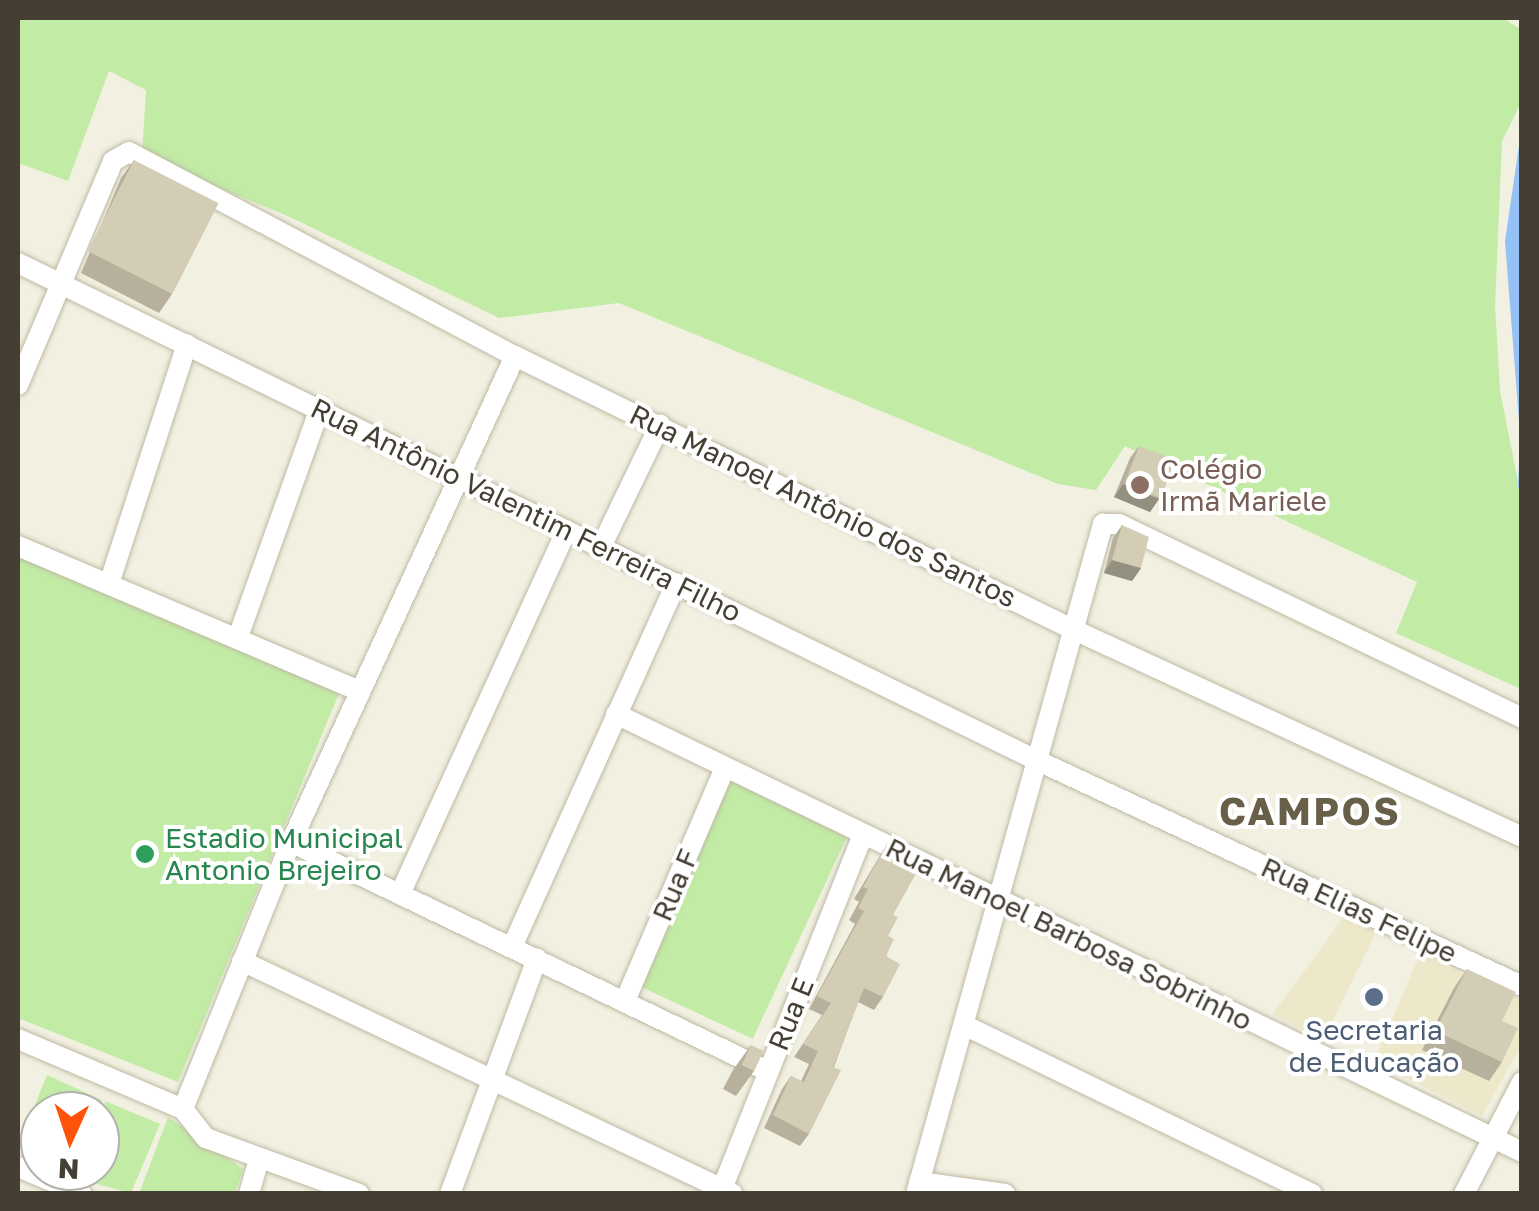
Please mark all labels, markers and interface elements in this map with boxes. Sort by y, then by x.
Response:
street label: Rua Antônio Valentim Ferreira Filho [306,391,746,629]
street label: Rua Manoel Antônio dos Santos [624,398,1022,614]
place label: Colégio Irmã Mariele [1160,452,1327,518]
marker: Colégio Irmã Mariele [1129,474,1151,496]
district label: CAMPOS [1219,788,1401,834]
place label: Estadio Municipal Antonio Brejeiro [165,821,403,887]
street label: Rua Manoel Barbosa Sobrinho [880,831,1258,1037]
marker: Estadio Municipal Antonio Brejeiro [134,843,156,865]
street label: Rua F [645,844,705,926]
street label: Rua Elias Felipe [1256,850,1462,970]
street label: Rua E [761,973,821,1055]
marker: Secretaria de Educação [1363,986,1385,1008]
place label: Secretaria de Educação [1289,1013,1459,1079]
north arrow [20,1091,120,1191]
text: N [57,1152,80,1186]

